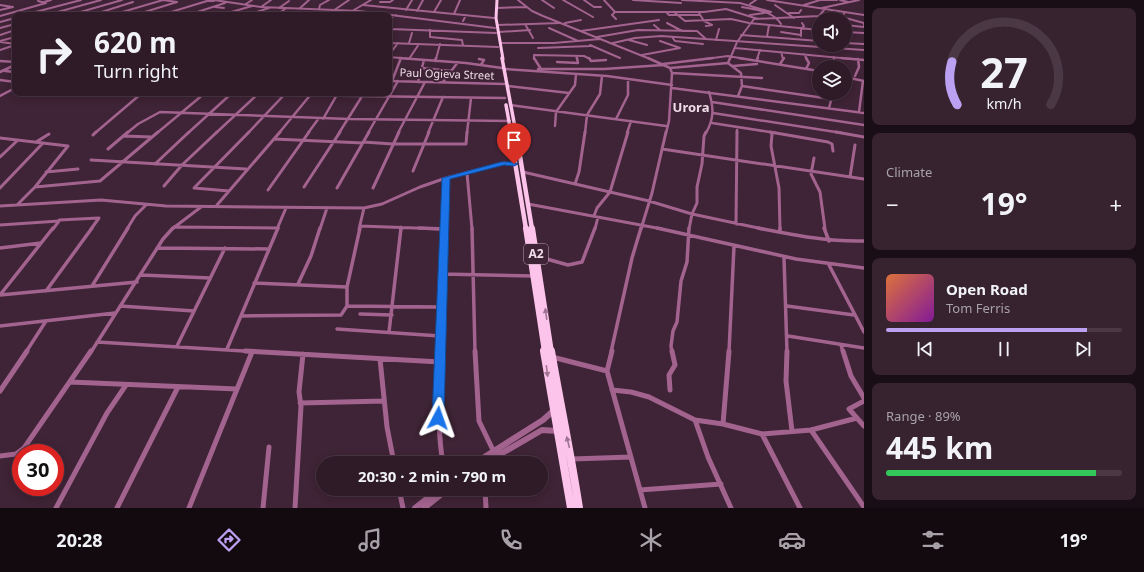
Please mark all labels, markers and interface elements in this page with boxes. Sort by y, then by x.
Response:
map controls [812,12,852,100]
button: sound [812,12,852,52]
text: 620 m [94,23,177,61]
icon: right [28,28,80,80]
text: 27 [980,43,1028,99]
text: Turn right [94,59,178,83]
button: layers [812,60,852,100]
street label: Paul Ogieva Street [399,64,495,83]
text: km/h [986,93,1022,112]
district label: Urora [673,98,709,116]
pin [497,123,531,164]
icon: arrive [503,129,525,151]
text: Climate [886,163,932,181]
text: 19° [980,183,1028,224]
text: − [886,189,899,219]
text: + [1109,189,1122,219]
road number: A2 [524,244,548,264]
text: Open Road [946,279,1028,299]
text: Tom Ferris [946,299,1010,317]
one-way arrow [543,308,549,320]
icon: previous [914,338,936,360]
icon: pause [993,338,1015,360]
icon: next [1072,338,1094,360]
one-way arrow [544,365,550,377]
position arrow [417,397,459,439]
text: Range · 89% [886,407,961,425]
text: 445 km [886,427,993,468]
one-way arrow [564,436,570,448]
speed limit sign: 30 [12,444,64,496]
text: 20:30 · 2 min · 790 m [358,466,506,486]
icon: directions [215,526,243,554]
icon: music [356,526,384,554]
icon: phone [497,526,525,554]
icon: climate [637,526,665,554]
icon: car [778,526,806,554]
icon: filters [919,526,947,554]
text: 20:28 [56,528,103,552]
text: 19° [1059,528,1088,552]

